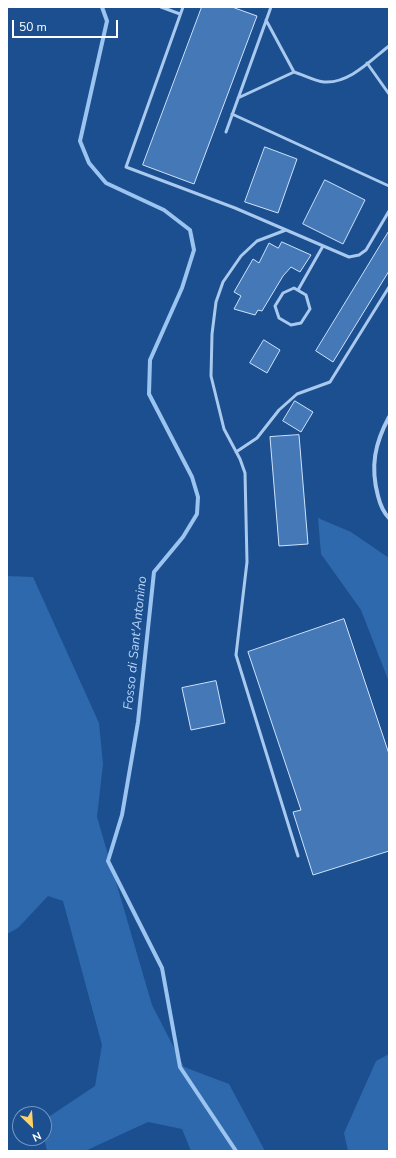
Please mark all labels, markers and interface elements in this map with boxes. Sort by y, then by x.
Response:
scale bar [14,12,120,38]
text: 50 m [19,19,47,35]
water label: Fosso di Sant'Antonino [121,575,151,711]
north arrow [12,1106,52,1146]
text: N [30,1128,44,1145]

